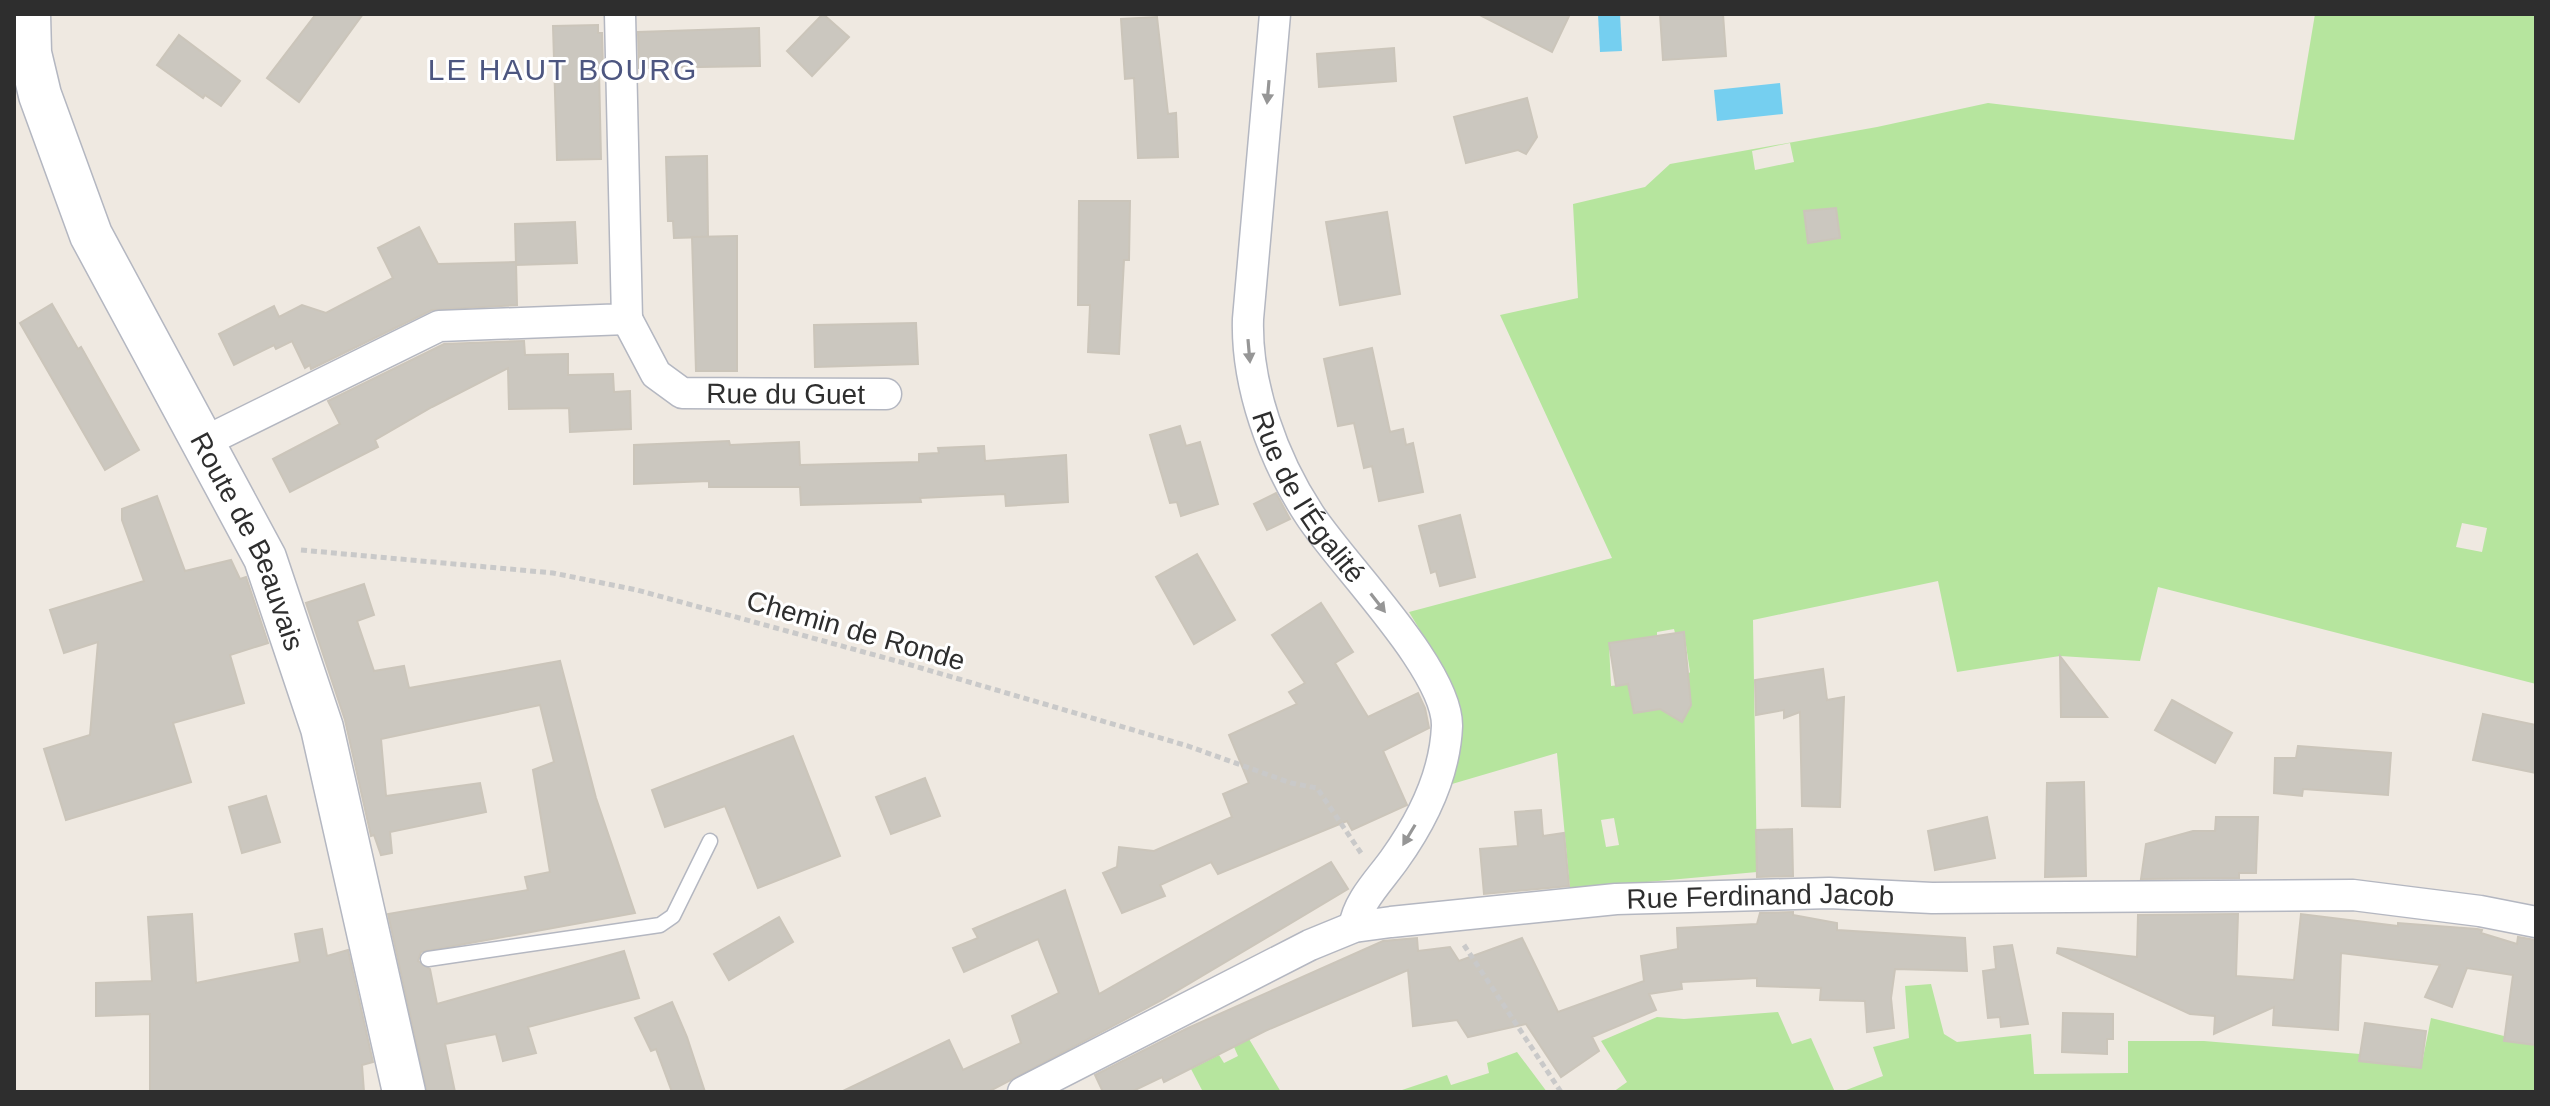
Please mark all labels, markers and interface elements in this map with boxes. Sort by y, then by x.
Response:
district label: LE HAUT BOURG [428,53,698,86]
one-way arrow [1262,80,1275,105]
one-way arrow [1243,339,1256,364]
street label: Rue du Guet [706,378,865,410]
street label: Rue de l'Égalité [1246,407,1371,589]
street label: Route de Beauvais [184,427,310,654]
street label: Chemin de Ronde [743,584,969,676]
one-way arrow [1369,593,1385,613]
one-way arrow [1403,824,1417,846]
street label: Rue Ferdinand Jacob [1626,878,1895,915]

